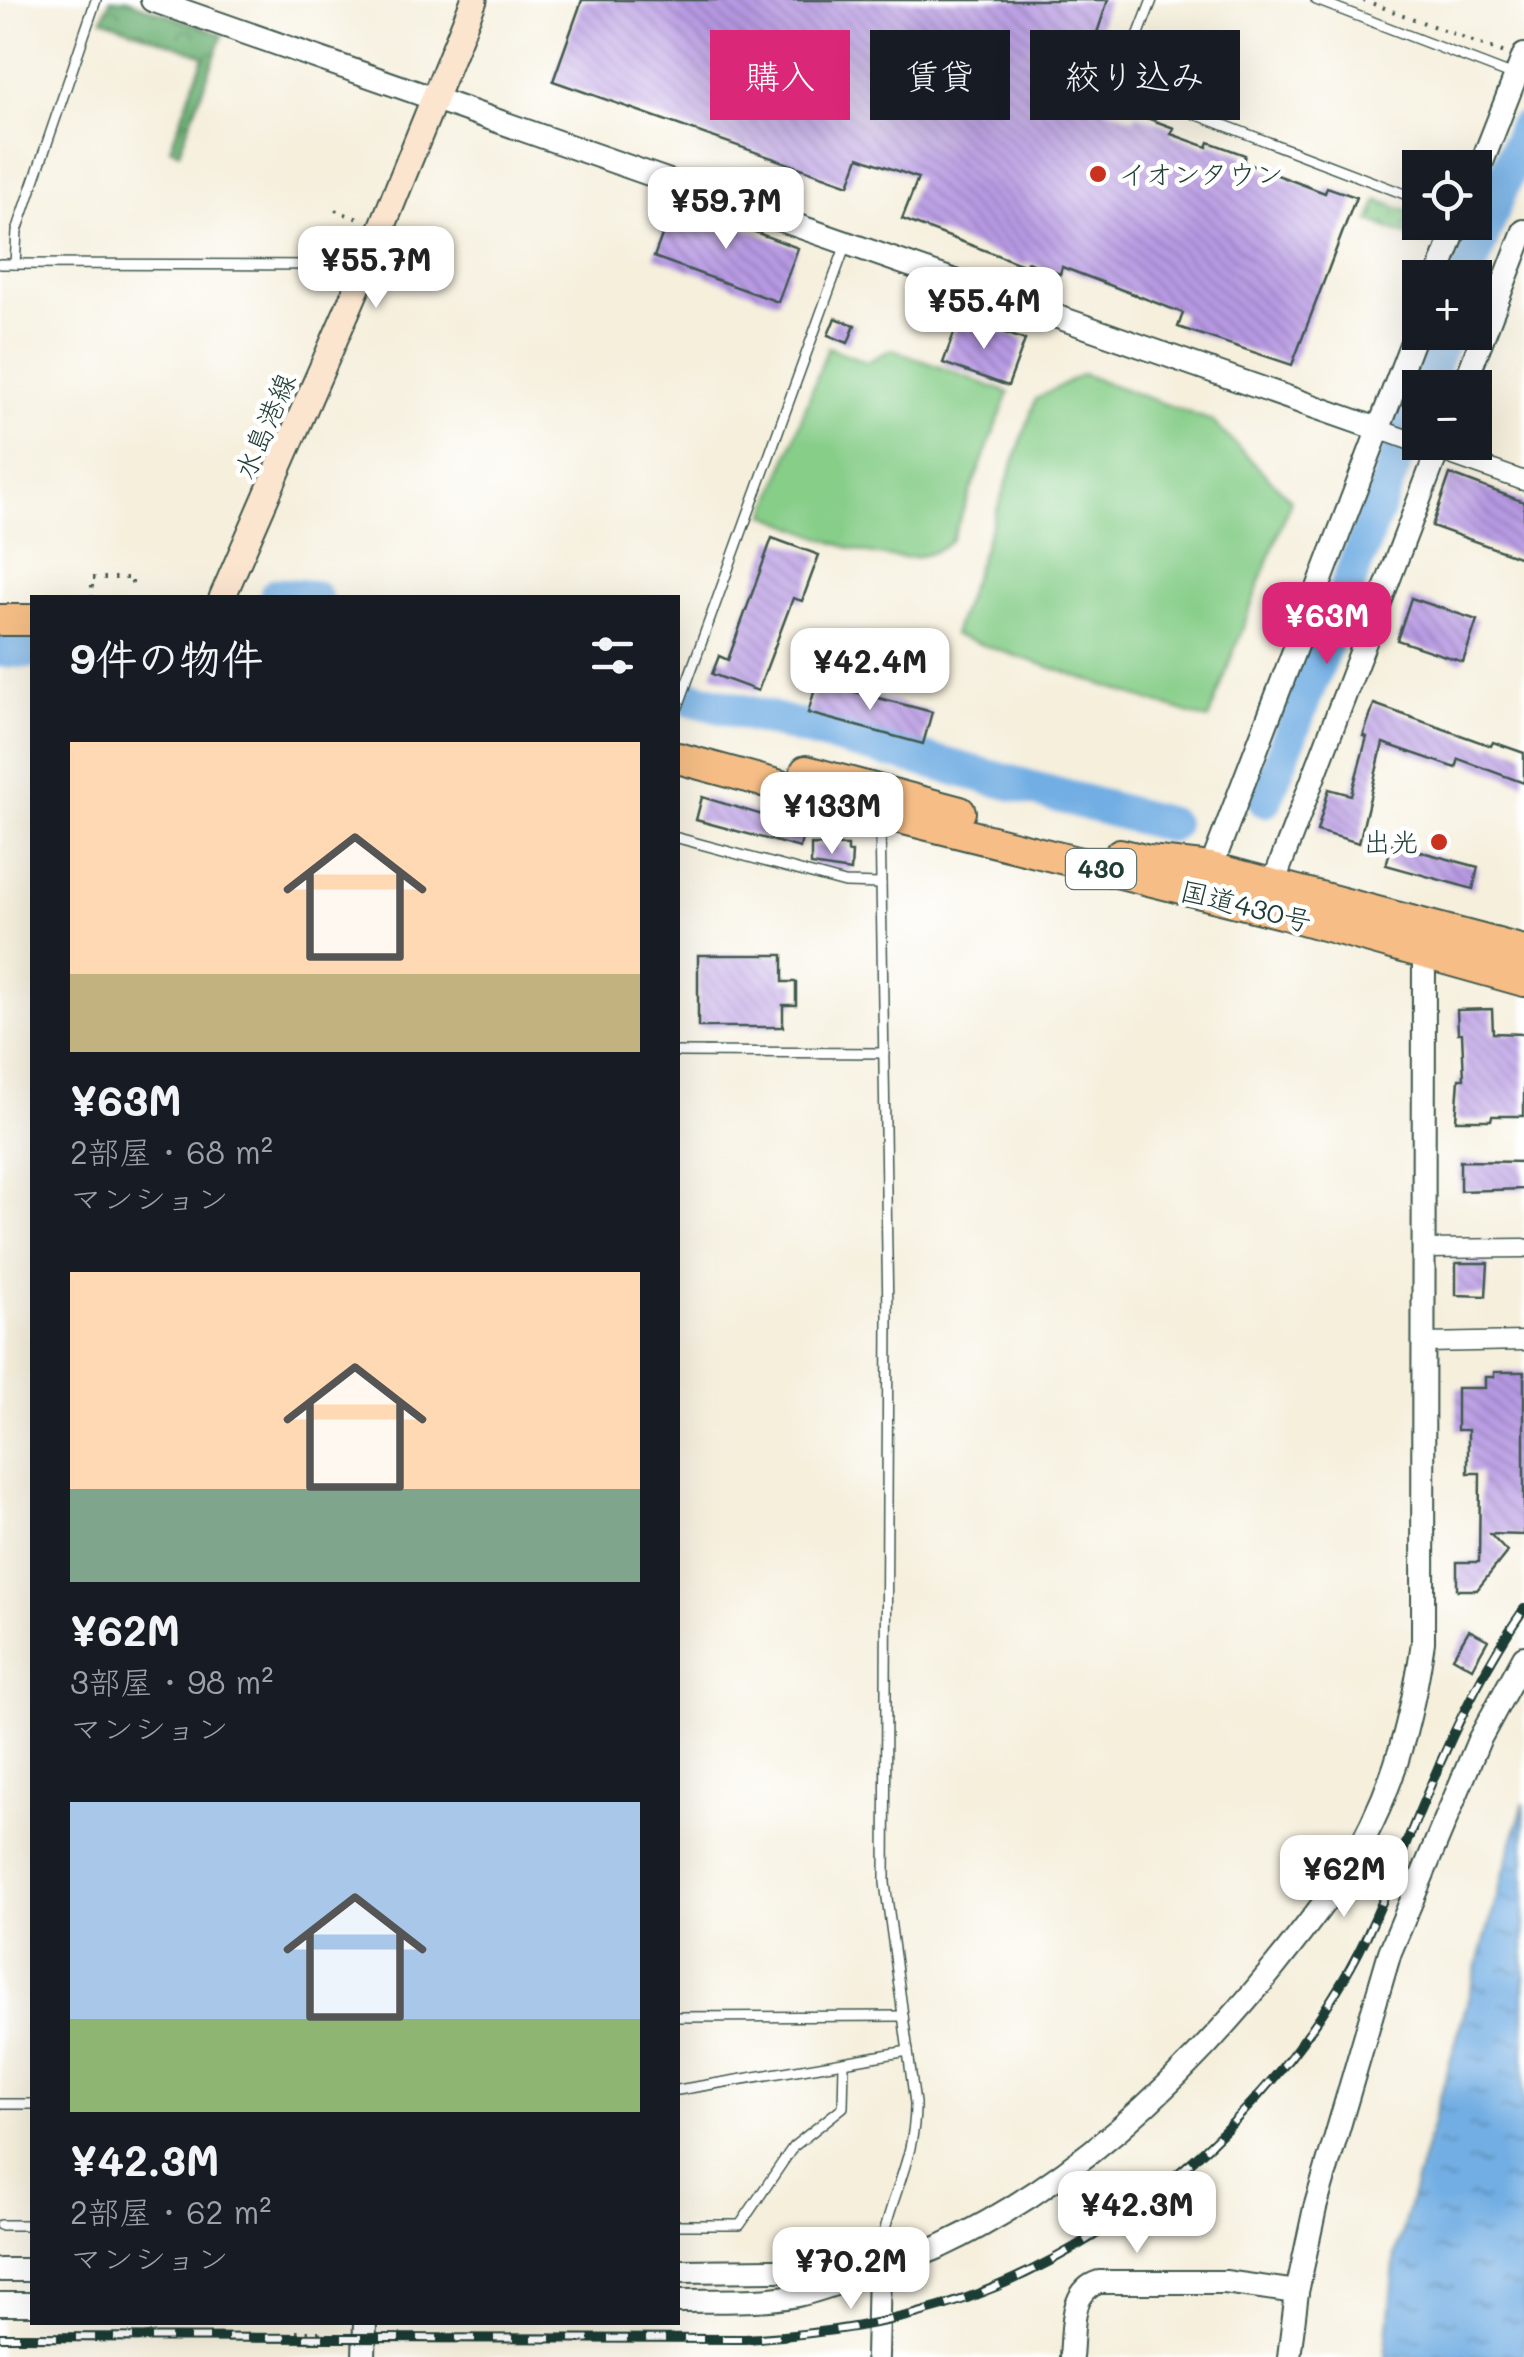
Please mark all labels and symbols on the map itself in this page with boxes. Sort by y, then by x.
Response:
place label: イオンタウン [1118,155,1284,191]
marker: イオンタウン [1087,163,1109,185]
pin: ¥59.7M [645,167,807,252]
pin: ¥55.7M [295,226,457,311]
pin: ¥55.4M [903,267,1065,352]
street label: 水島港線 [226,367,303,484]
pin: ¥63M [1268,582,1386,667]
pin: ¥42.4M [789,628,951,713]
pin: ¥133M [762,772,902,857]
place label: 出光 [1363,823,1419,859]
marker: 出光 [1428,831,1450,853]
road number: 430 [1066,849,1136,889]
street label: 国道430号 [1177,871,1316,939]
pin: ¥62M [1285,1835,1403,1920]
pin: ¥42.3M [1056,2171,1218,2256]
pin: ¥70.2M [770,2227,932,2312]

